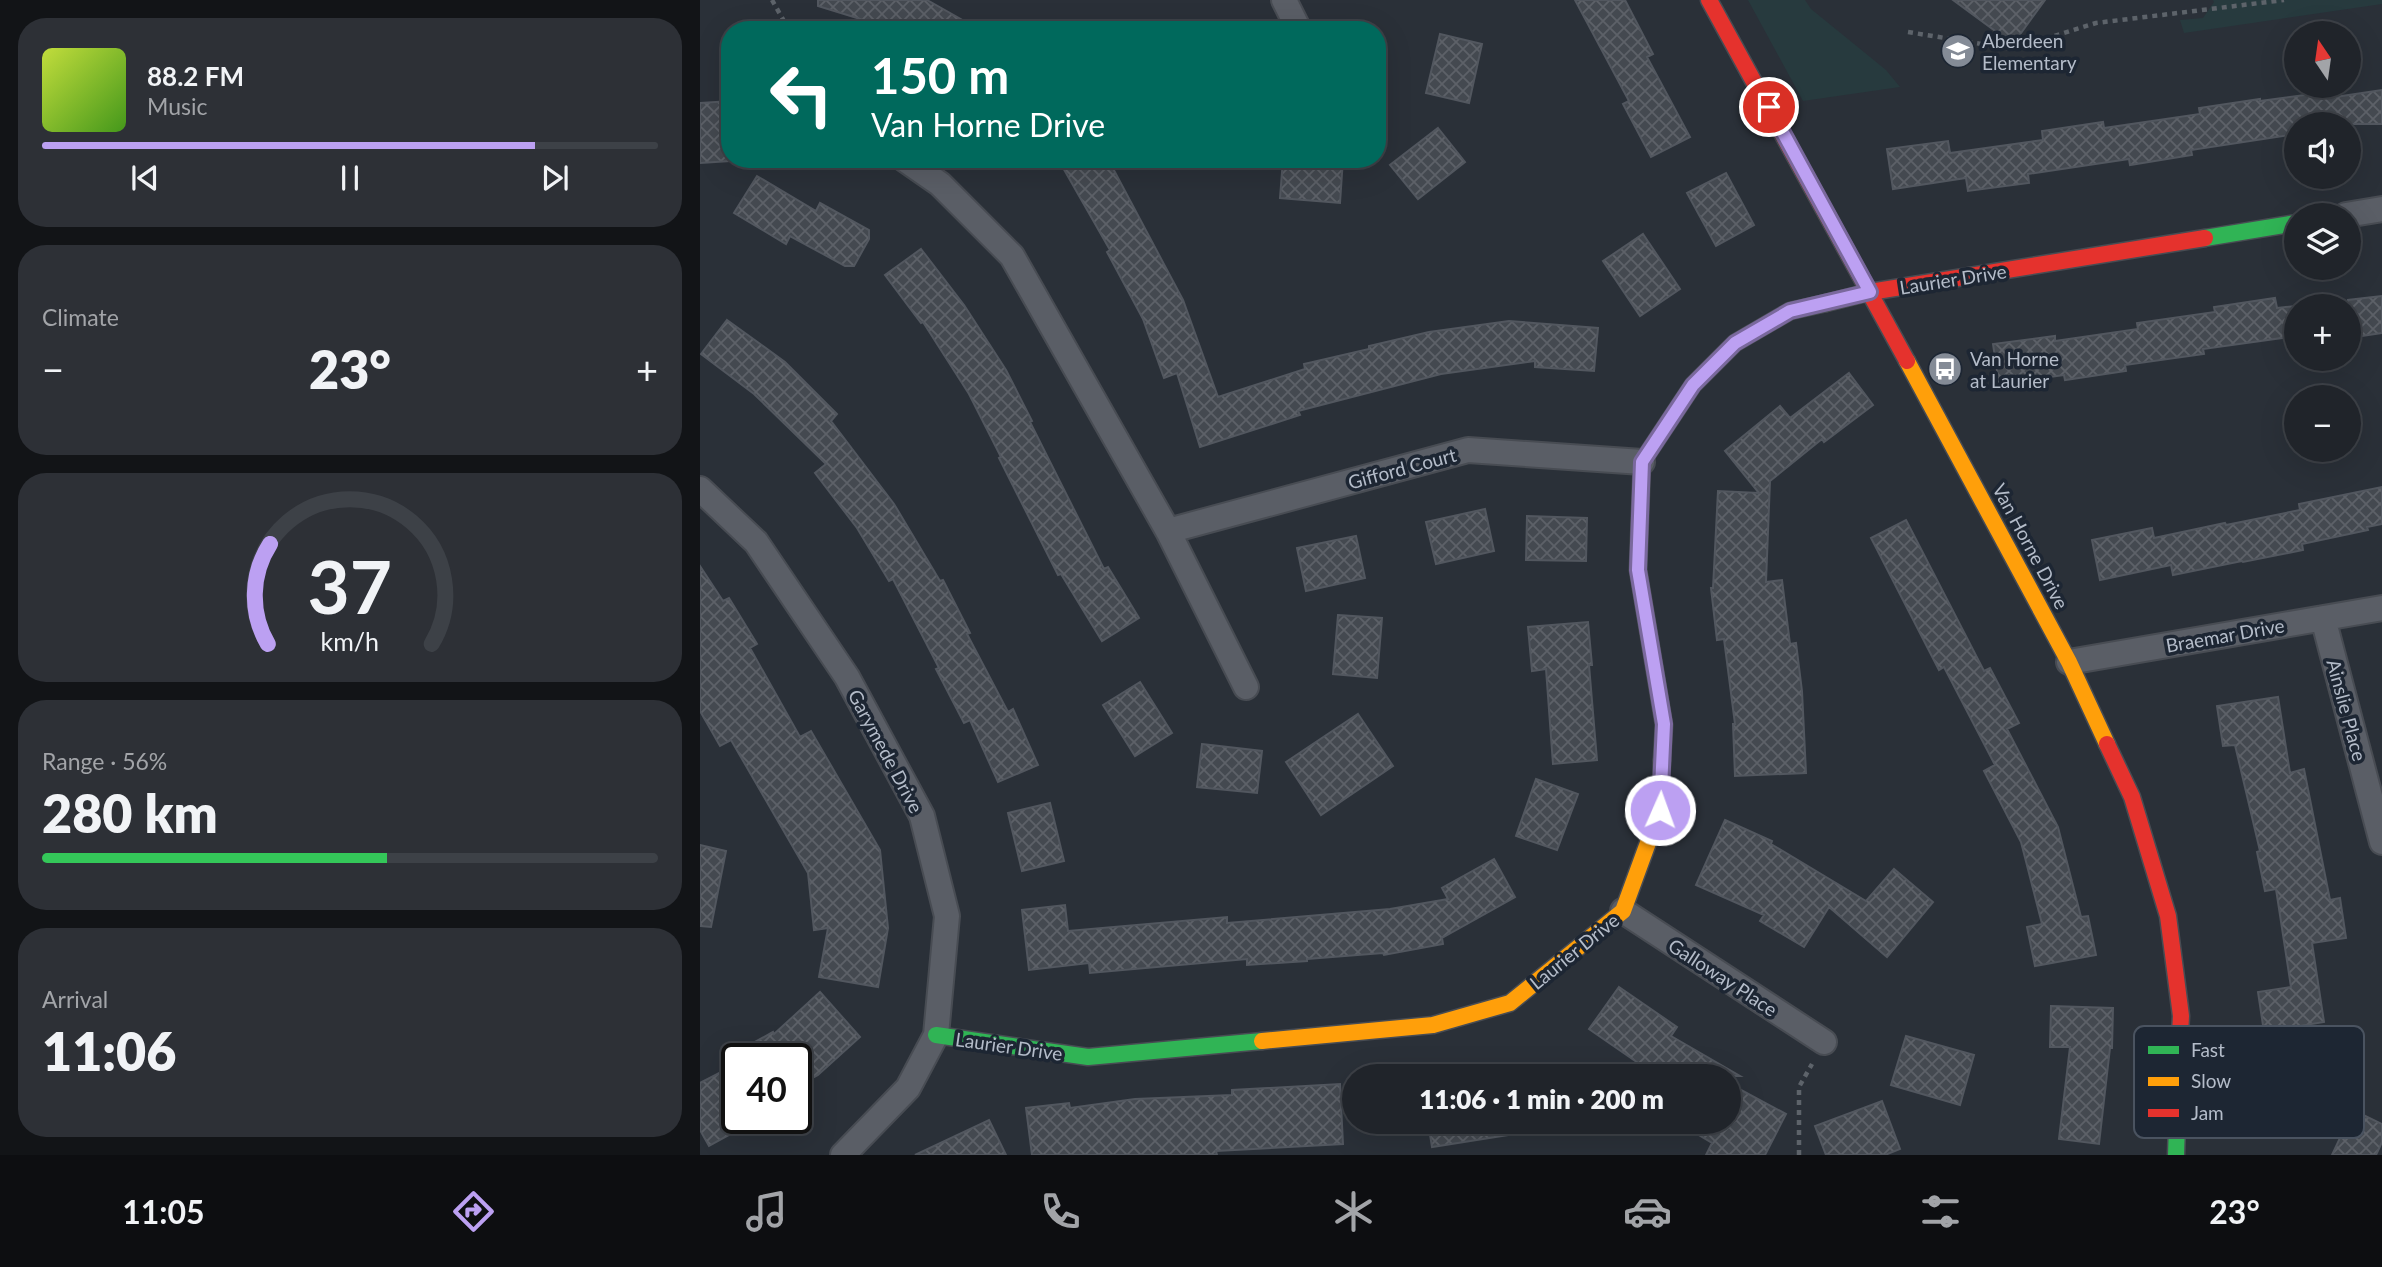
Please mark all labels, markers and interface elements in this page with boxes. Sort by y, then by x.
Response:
north arrow [2284,21,2361,98]
map controls [2284,21,2361,462]
place label: Aberdeen Elementary [1982,29,2077,74]
school or university icon: Aberdeen Elementary [1939,32,1977,70]
text: 150 m [871,46,1009,104]
icon: left [756,49,847,140]
text: 88.2 FM [147,60,244,92]
pin [1739,77,1799,137]
icon: arrive [1750,88,1788,126]
text: Music [147,92,207,120]
text: Van Horne Drive [871,105,1105,144]
button: sound [2284,112,2361,189]
icon: previous [126,159,164,197]
icon: pause [331,159,369,197]
icon: next [536,159,574,197]
button: layers [2284,203,2361,280]
street label: Laurier Drive [1898,259,2008,299]
button: + [2284,294,2361,371]
text: Climate [42,303,119,331]
text: 23° [309,338,391,400]
text: − [42,346,64,392]
text: + [636,346,658,392]
place label: Van Horne at Laurier [1970,347,2059,392]
bus stop icon: Van Horne at Laurier [1926,350,1964,388]
button: − [2284,385,2361,462]
street label: Gifford Court [1345,442,1459,493]
street label: Van Horne Drive [1988,479,2074,613]
text: 37 [308,542,392,630]
street label: Braemar Drive [2164,613,2286,657]
text: km/h [321,625,379,655]
street label: Ainslie Place [2322,657,2372,763]
street label: Garymede Drive [844,685,928,817]
text: Range · 56% [42,747,167,775]
position arrow [1623,773,1697,847]
text: 280 km [42,782,218,844]
street label: Laurier Drive [1525,908,1623,994]
street label: Galloway Place [1664,933,1782,1021]
text: Arrival [42,985,108,1013]
text: 11:06 [42,1020,176,1082]
legend [2134,1026,2364,1138]
street label: Laurier Drive [954,1027,1064,1065]
text: Fast [2191,1038,2225,1061]
speed limit sign: 40 [721,1043,812,1134]
text: Slow [2191,1069,2231,1092]
text: 11:06 · 1 min · 200 m [1419,1083,1664,1115]
text: Jam [2191,1101,2224,1124]
icon: directions [449,1187,498,1236]
icon: music [742,1187,791,1236]
icon: phone [1036,1187,1085,1236]
icon: climate [1329,1187,1378,1236]
icon: car [1623,1187,1672,1236]
icon: filters [1916,1187,1965,1236]
text: 11:05 [122,1192,205,1231]
text: 23° [2209,1192,2260,1231]

